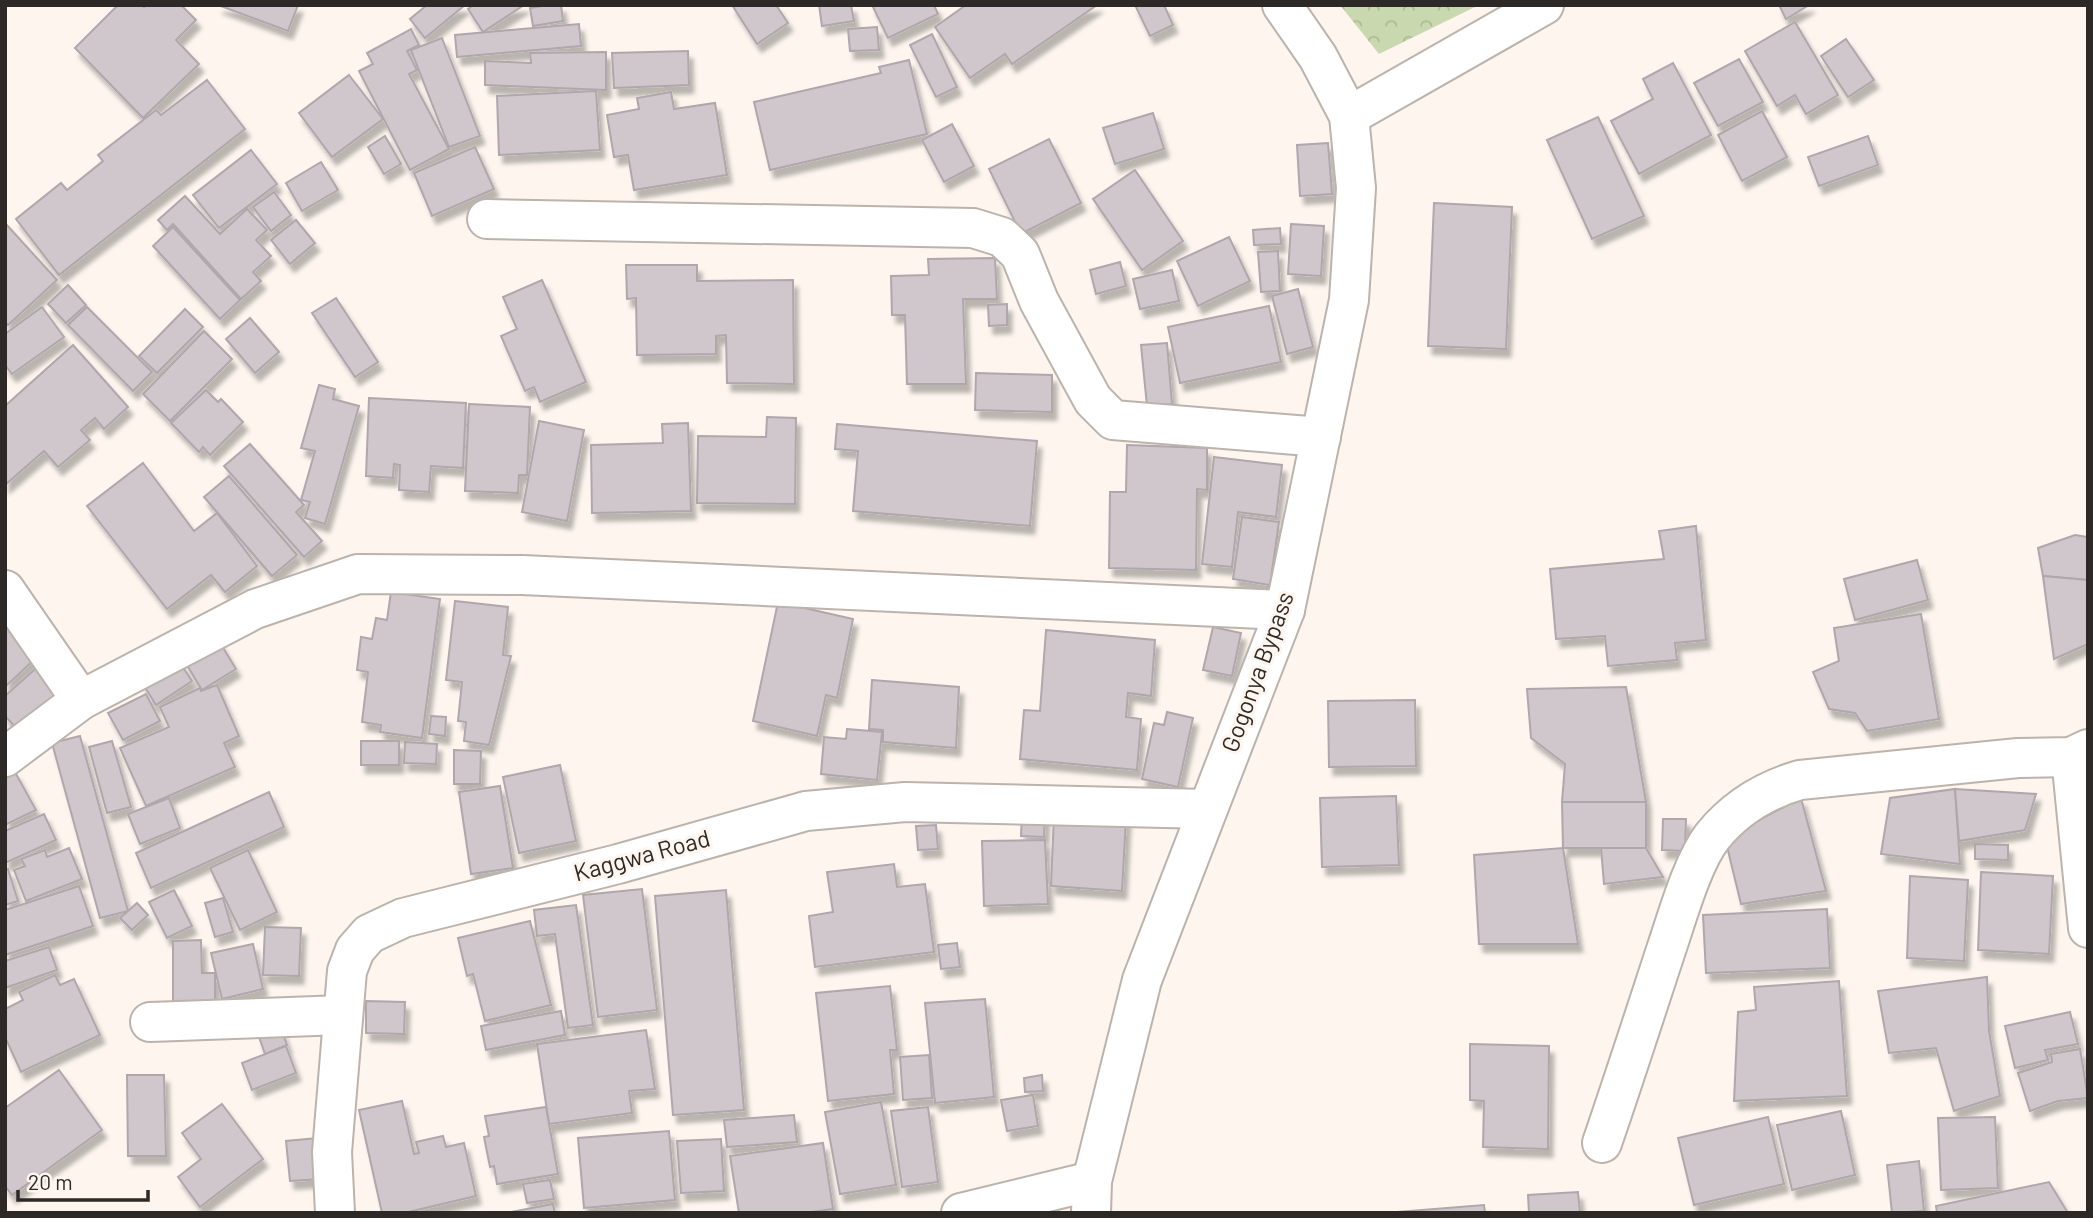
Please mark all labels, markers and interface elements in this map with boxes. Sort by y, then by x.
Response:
street label: Gogonya Bypass [1214,587,1299,756]
street label: Kaggwa Road [570,822,713,887]
scale bar [18,1158,147,1202]
text: 20 m [28,1169,73,1194]

